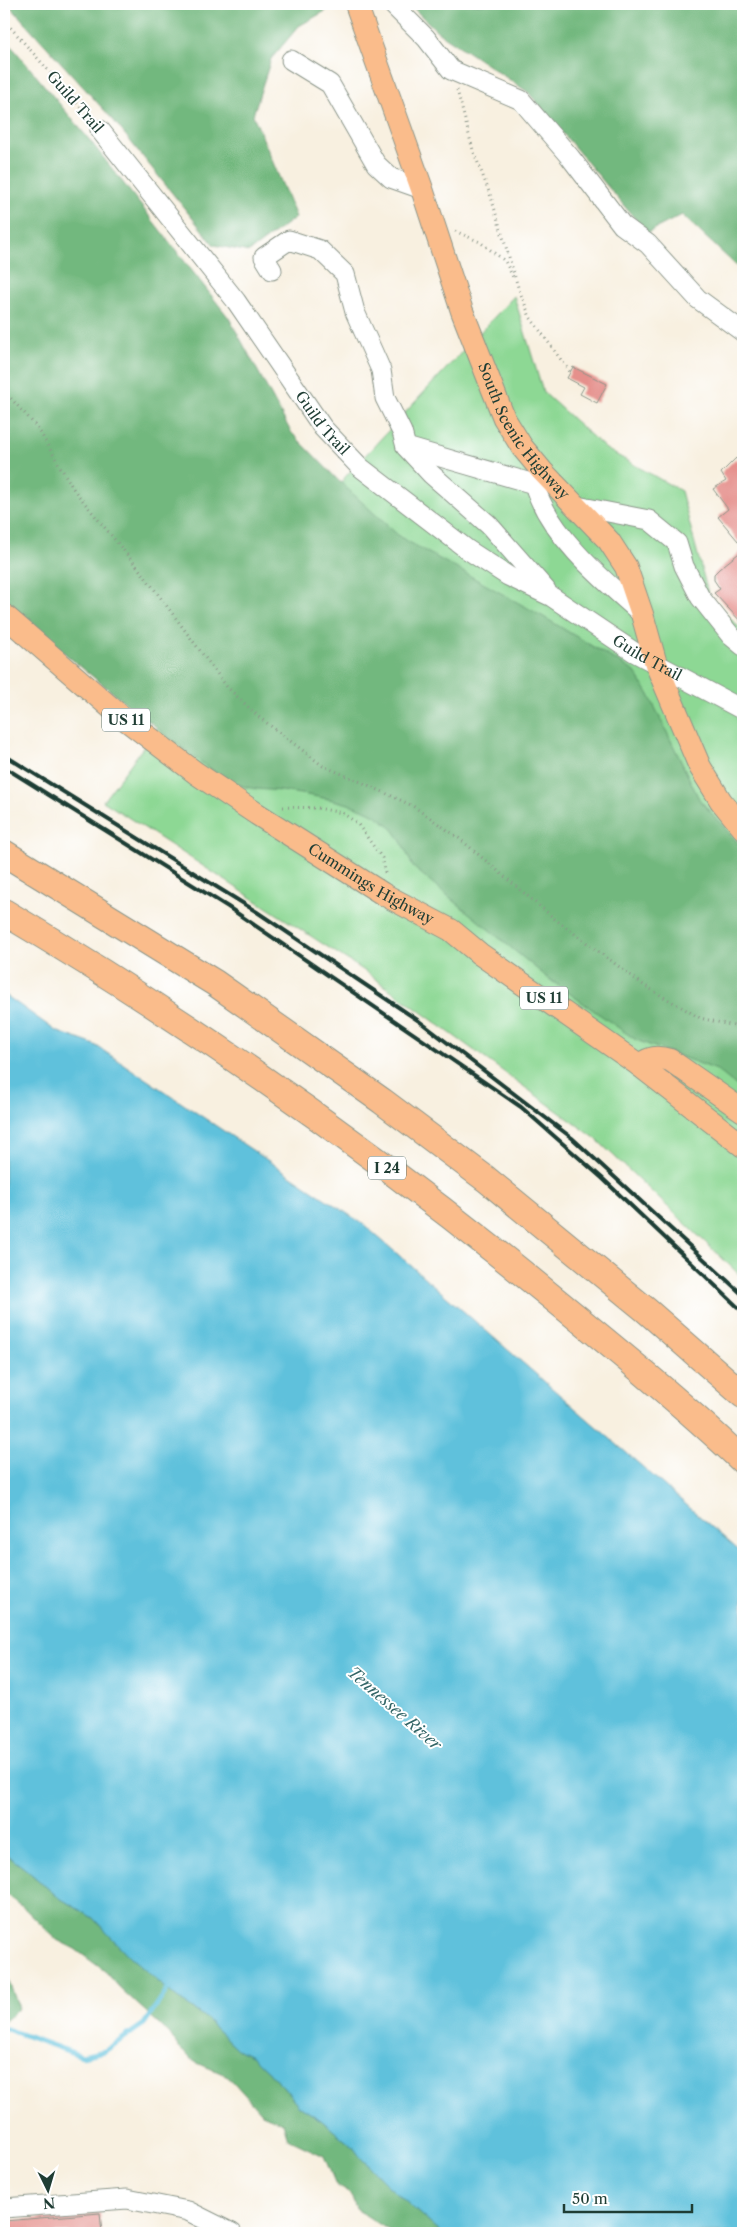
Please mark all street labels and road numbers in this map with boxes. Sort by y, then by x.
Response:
street label: Guild Trail [43,67,108,137]
street label: South Scenic Highway [474,360,574,503]
street label: Guild Trail [291,387,354,459]
street label: Guild Trail [609,630,686,685]
road number: US 11 [102,708,150,732]
street label: Cummings Highway [305,839,438,929]
road number: US 11 [520,986,568,1010]
road number: I 24 [368,1156,406,1180]

